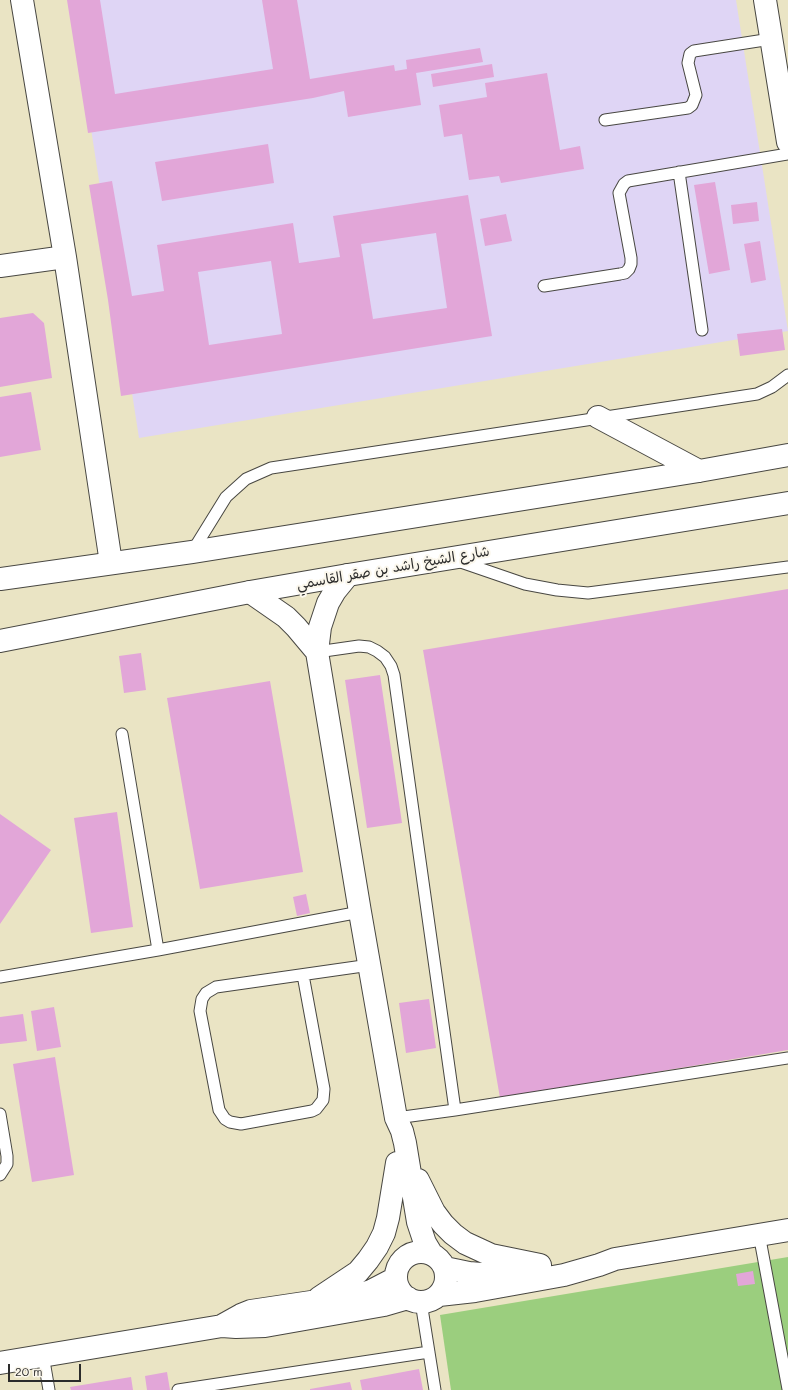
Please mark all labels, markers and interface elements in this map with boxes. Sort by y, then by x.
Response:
street label: شارع الشيخ راشد بن صقر القاسمي [295,543,491,593]
scale bar [10,1356,83,1382]
text: 20 m [15,1363,43,1379]

